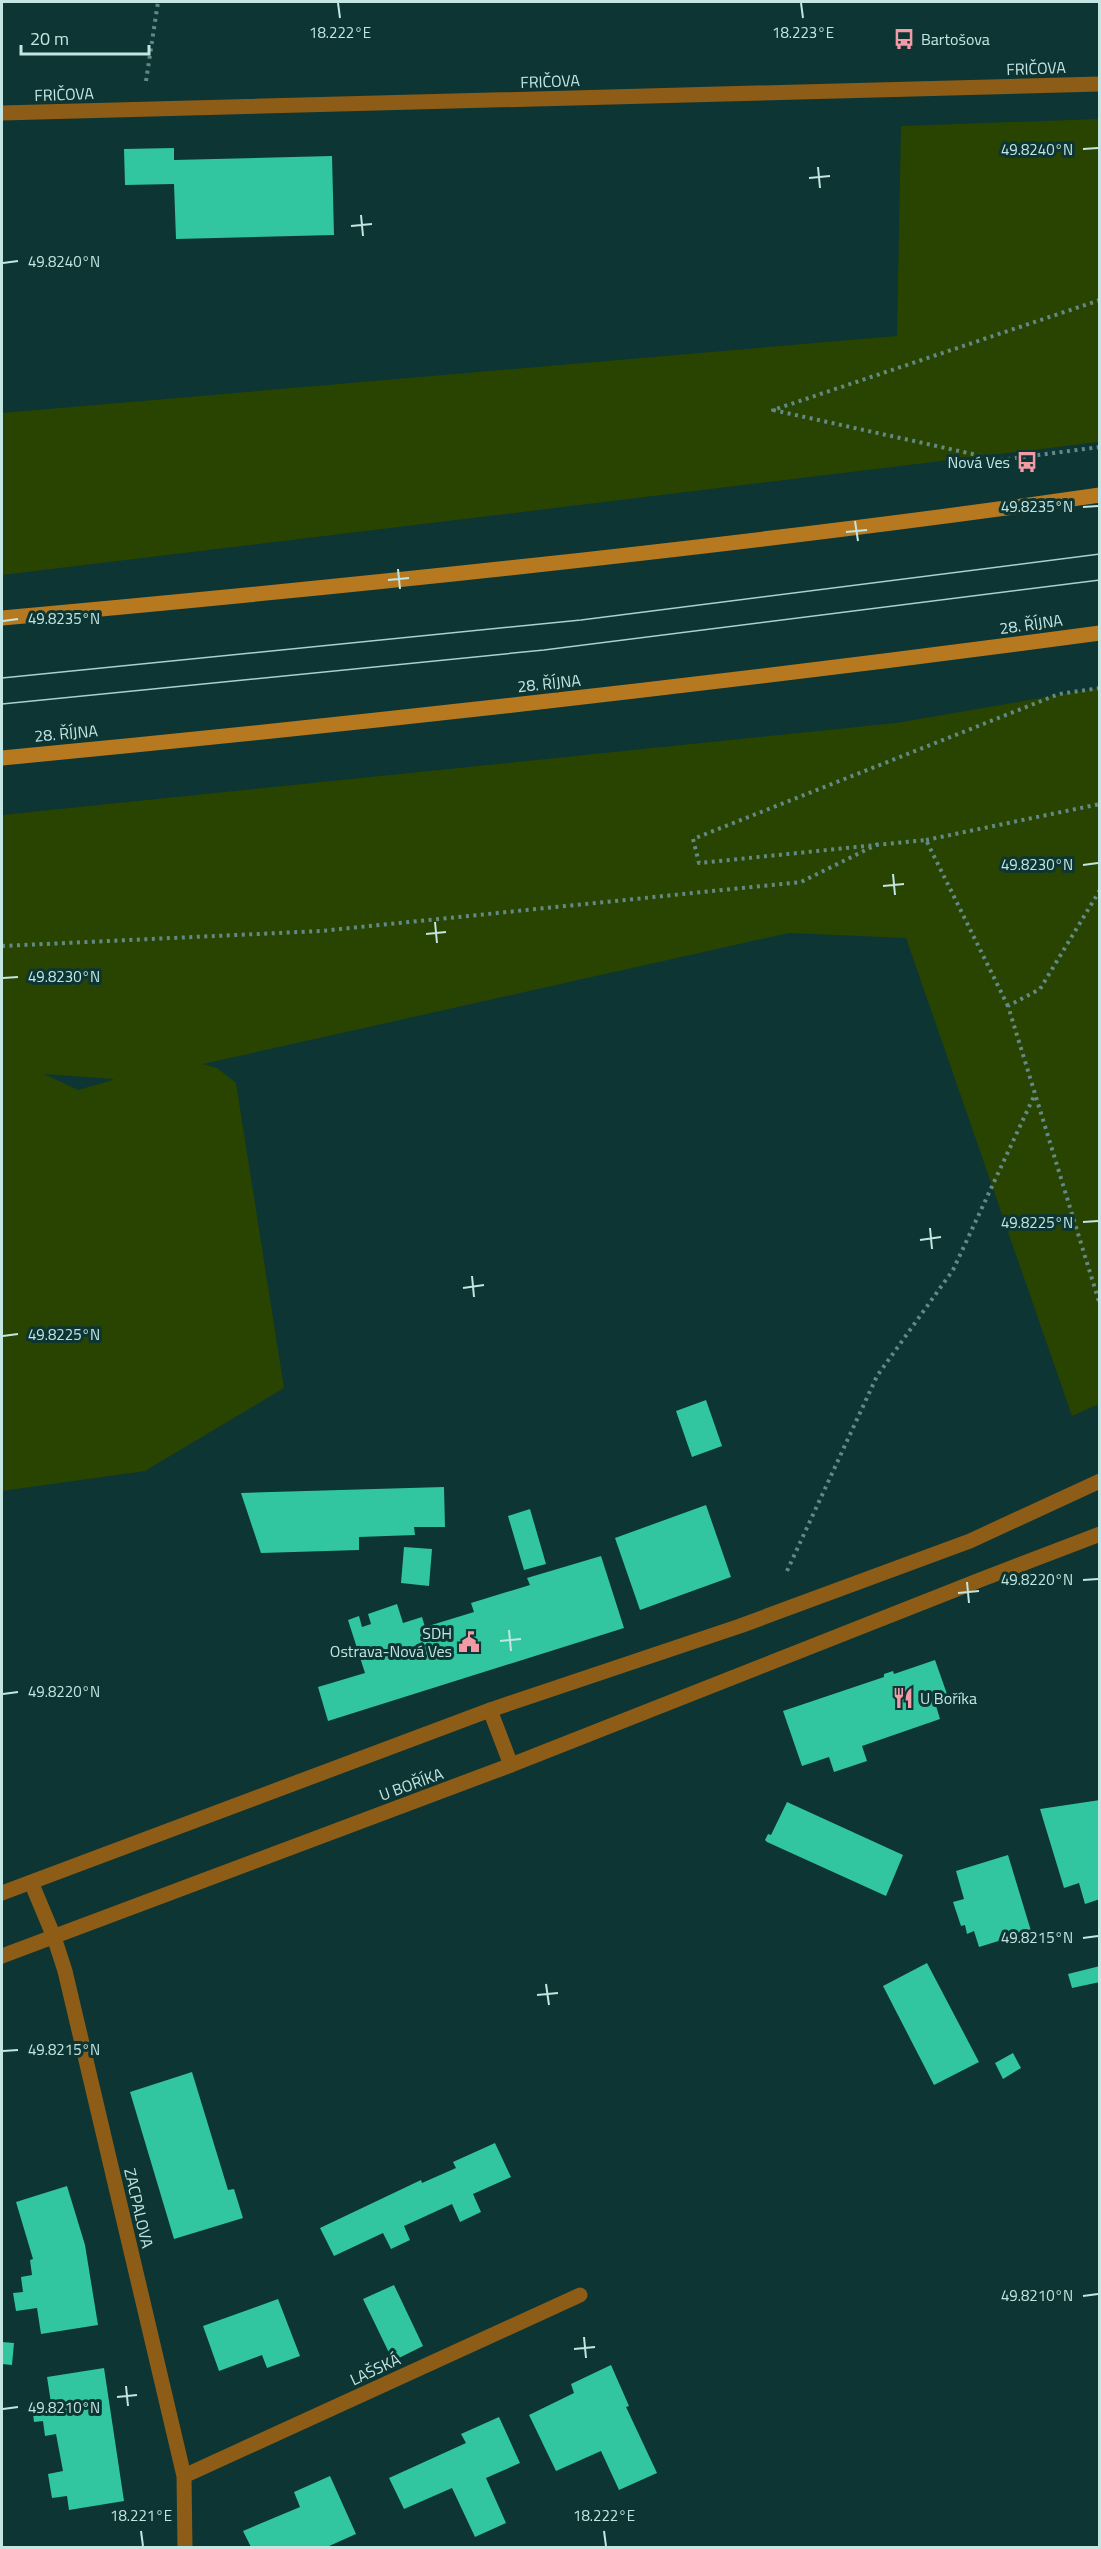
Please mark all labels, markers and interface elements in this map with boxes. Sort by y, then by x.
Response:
scale bar [21,18,148,56]
text: 18.222°E [309,21,371,44]
text: 18.223°E [772,21,834,44]
text: 20 m [30,25,69,52]
bus stop icon: Bartošova [892,27,916,51]
place label: Bartošova [921,27,990,51]
street label: FRIČOVA [1006,55,1067,81]
street label: FRIČOVA [520,68,581,94]
street label: FRIČOVA [34,81,95,107]
text: 49.8240°N [1001,138,1073,161]
text: 49.8240°N [28,250,100,273]
place label: Nová Ves [948,450,1010,474]
bus stop icon: Nová Ves [1015,450,1039,474]
text: 49.8235°N [1001,495,1073,518]
text: 49.8235°N [28,607,100,630]
street label: 28. ŘÍJNA [998,608,1065,640]
street label: 28. ŘÍJNA [516,668,582,698]
street label: 28. ŘÍJNA [33,718,99,748]
text: 49.8230°N [1001,853,1073,876]
text: 49.8230°N [28,965,100,988]
text: 49.8225°N [1001,1211,1073,1234]
text: 49.8225°N [28,1323,100,1346]
text: 49.8220°N [1001,1568,1073,1591]
place label: SDH Ostrava-Nová Ves [330,1621,452,1663]
public building icon: SDH Ostrava-Nová Ves [457,1630,481,1654]
text: 49.8220°N [28,1680,100,1703]
restaurant icon: U Boříka [891,1686,915,1710]
place label: U Boříka [920,1686,977,1710]
street label: U BOŘÍKA [376,1761,447,1807]
text: 49.8215°N [1001,1926,1073,1949]
text: 49.8215°N [28,2038,100,2061]
street label: ZACPALOVA [118,2166,160,2251]
text: 49.8210°N [1001,2284,1073,2307]
street label: LAŠSKÁ [346,2347,405,2391]
text: 49.8210°N [28,2396,100,2419]
text: 18.221°E [110,2504,172,2527]
text: 18.222°E [573,2504,635,2527]

